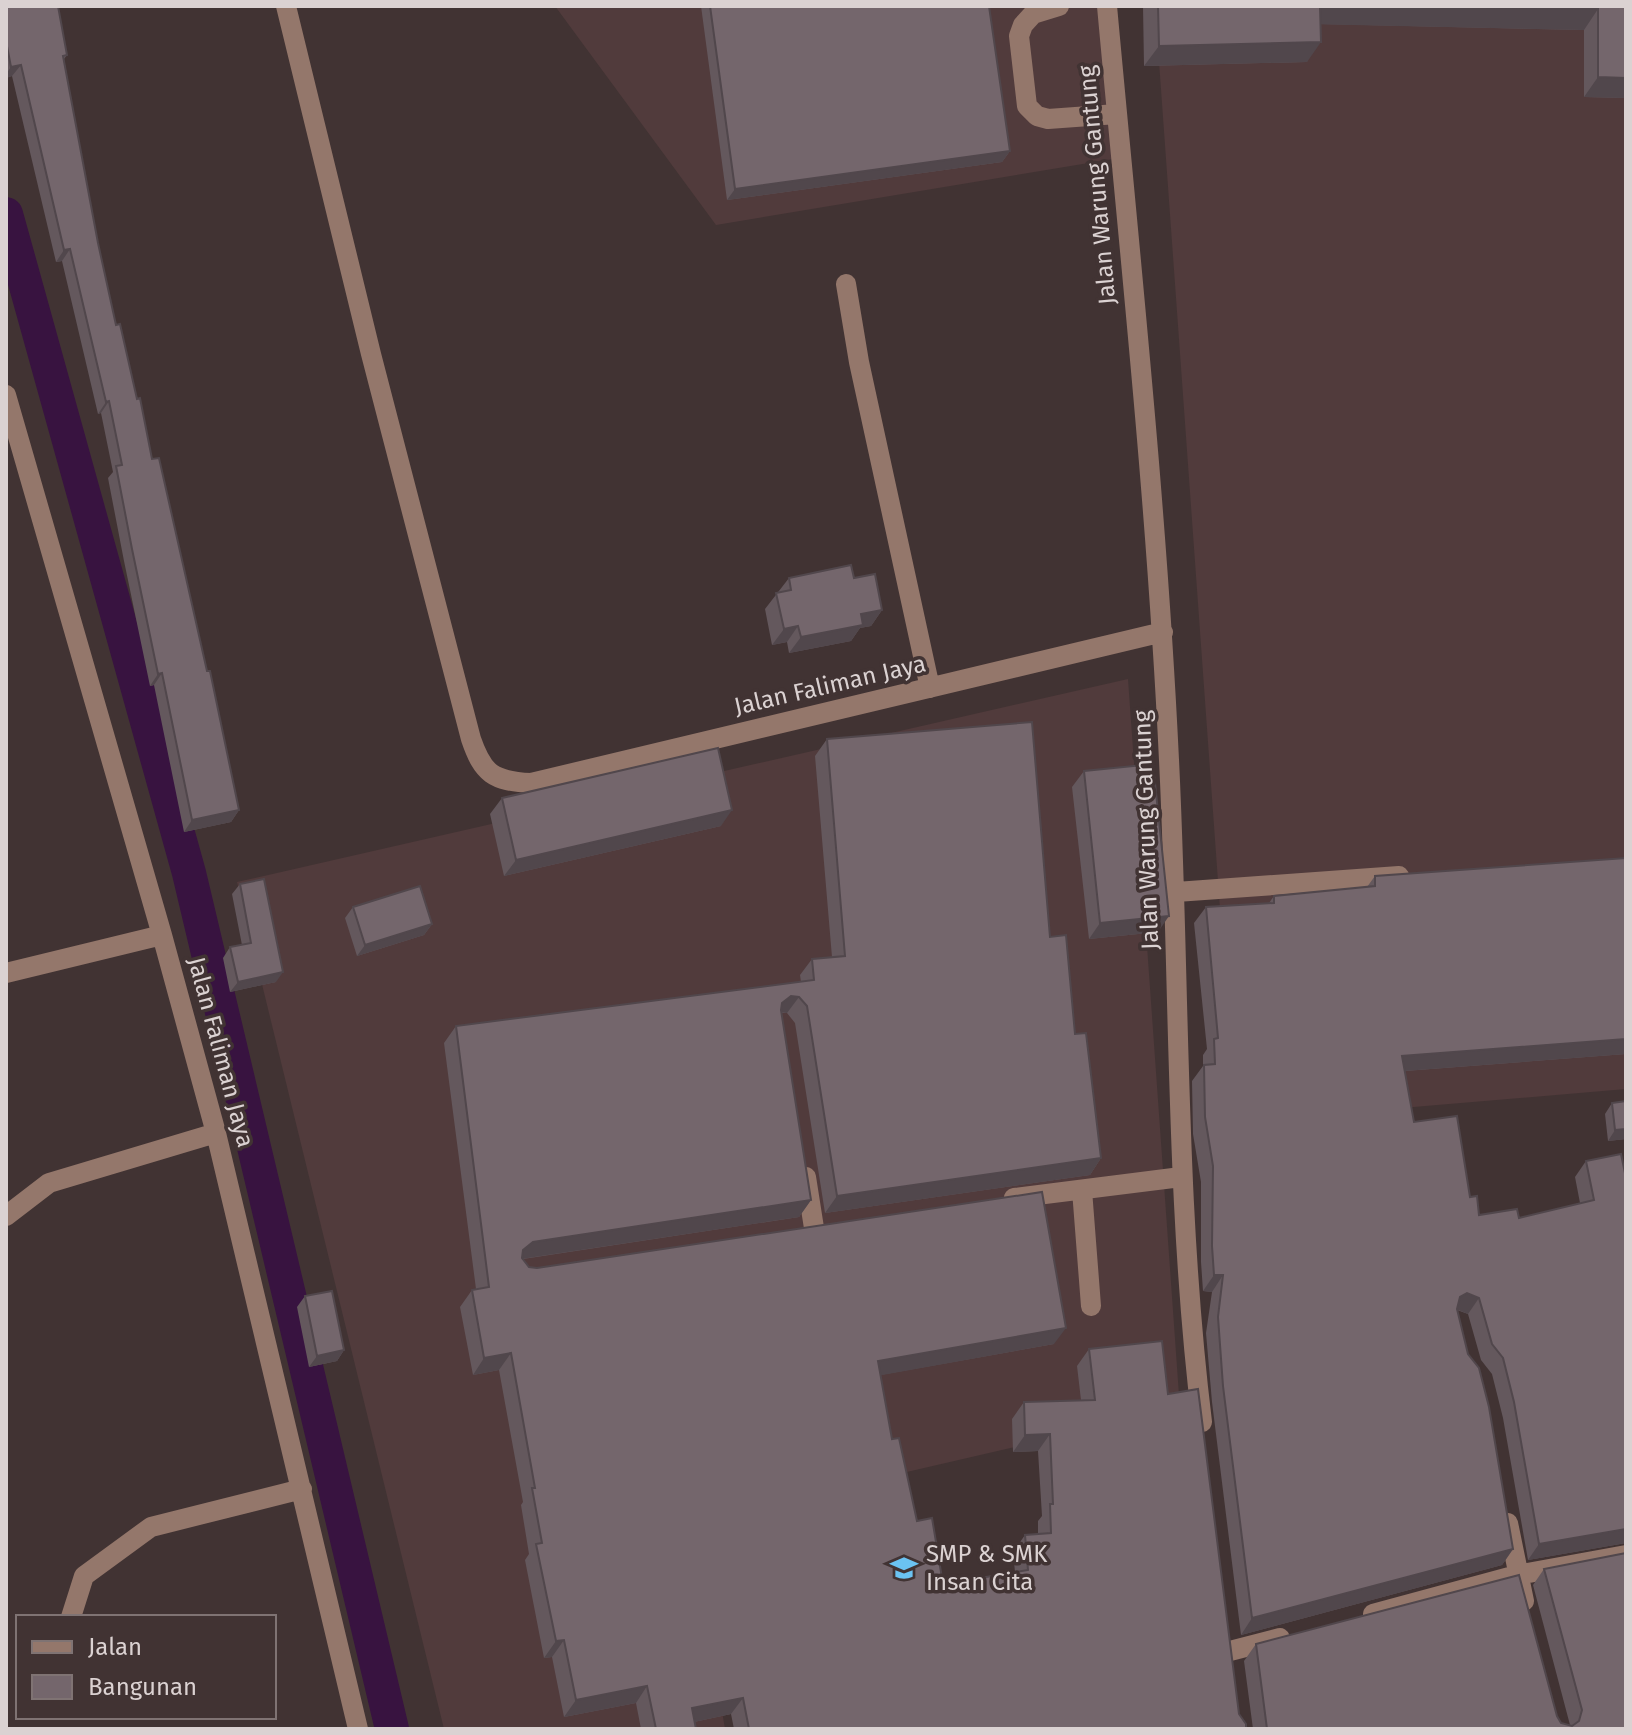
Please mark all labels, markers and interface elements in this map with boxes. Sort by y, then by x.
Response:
street label: Jalan Warung Gantung [1073,64,1121,306]
street label: Jalan Faliman Jaya [731,649,929,721]
street label: Jalan Warung Gantung [1128,709,1164,951]
street label: Jalan Faliman Jaya [182,954,260,1150]
place label: SMP & SMK Insan Cita [926,1540,1048,1596]
school or university icon: SMP & SMK Insan Cita [889,1553,919,1583]
legend [16,1615,276,1719]
text: Jalan [88,1633,142,1661]
text: Bangunan [88,1673,197,1701]

